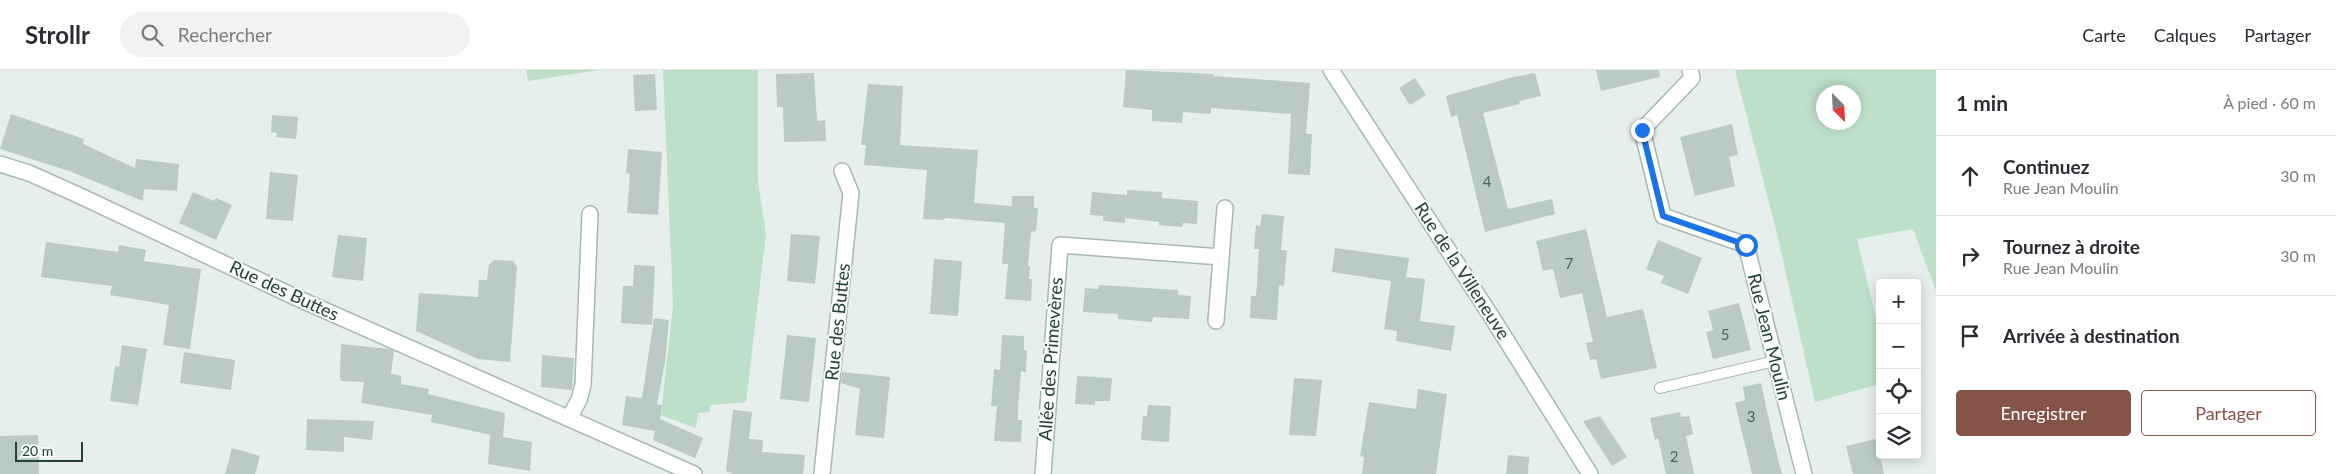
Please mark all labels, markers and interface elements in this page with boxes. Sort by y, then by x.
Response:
search box [120,12,470,57]
text: Strollr [25,20,90,49]
icon: search [138,21,166,49]
text: Rechercher [178,23,272,46]
text: Carte [2082,24,2126,46]
text: Calques [2154,24,2216,46]
text: Partager [2244,24,2311,46]
north arrow [1816,85,1861,130]
text: 1 min [1956,90,2008,115]
text: À pied · 60 m [2223,93,2316,112]
route end [1631,119,1654,142]
text: Continuez [2003,155,2089,178]
icon: ahead [1956,162,1984,190]
text: 30 m [2280,166,2316,185]
house number: 4 [1483,172,1492,190]
text: Rue Jean Moulin [2003,178,2119,197]
street label: Rue de la Villeneuve [1410,198,1515,343]
route start [1735,234,1758,257]
text: Tournez à droite [2003,235,2140,258]
icon: right [1956,242,1984,270]
text: 30 m [2280,246,2316,265]
house number: 7 [1565,254,1574,272]
street label: Rue des Buttes [226,255,343,325]
text: Rue Jean Moulin [2003,258,2119,277]
street label: Rue des Buttes [820,262,854,382]
street label: Rue Jean Moulin [1744,271,1796,403]
street label: Allée des Primevères [1033,276,1067,441]
map controls [1876,279,1921,459]
button: + [1876,279,1921,324]
icon: arrive [1956,322,1984,350]
button: − [1876,324,1921,369]
text: Arrivée à destination [2003,324,2180,347]
house number: 5 [1721,325,1729,343]
button: locate [1876,369,1921,414]
button: Enregistrer [1956,390,2131,436]
button: Partager [2141,390,2316,436]
house number: 3 [1747,407,1755,425]
button: layers [1876,414,1921,459]
scale bar [15,439,82,462]
text: 20 m [22,442,53,459]
house number: 2 [1670,447,1678,465]

